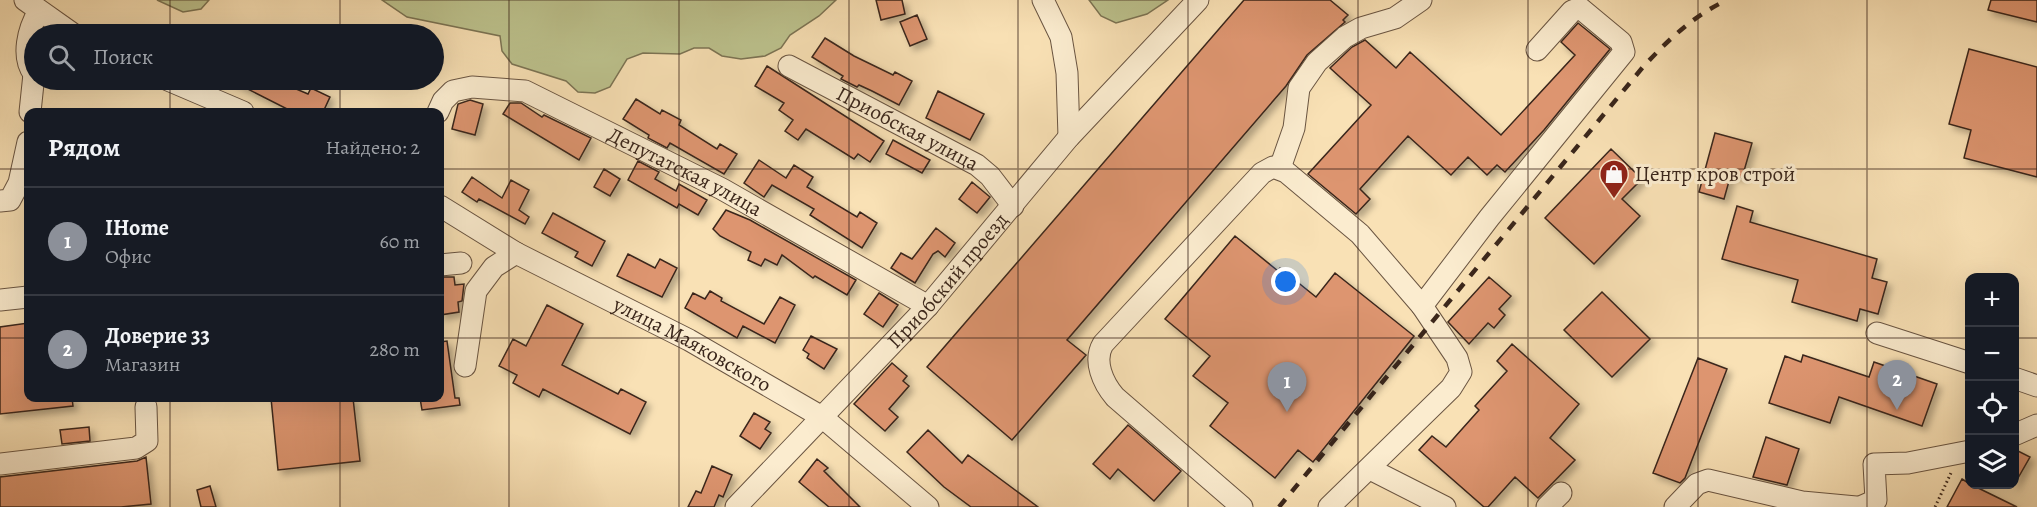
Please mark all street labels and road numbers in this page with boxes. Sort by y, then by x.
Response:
street label: Приобская улица [832,79,984,178]
street label: Депутатская улица [603,120,768,223]
street label: Приобский проезд [881,207,1014,354]
street label: улица Маяковского [608,290,776,399]

